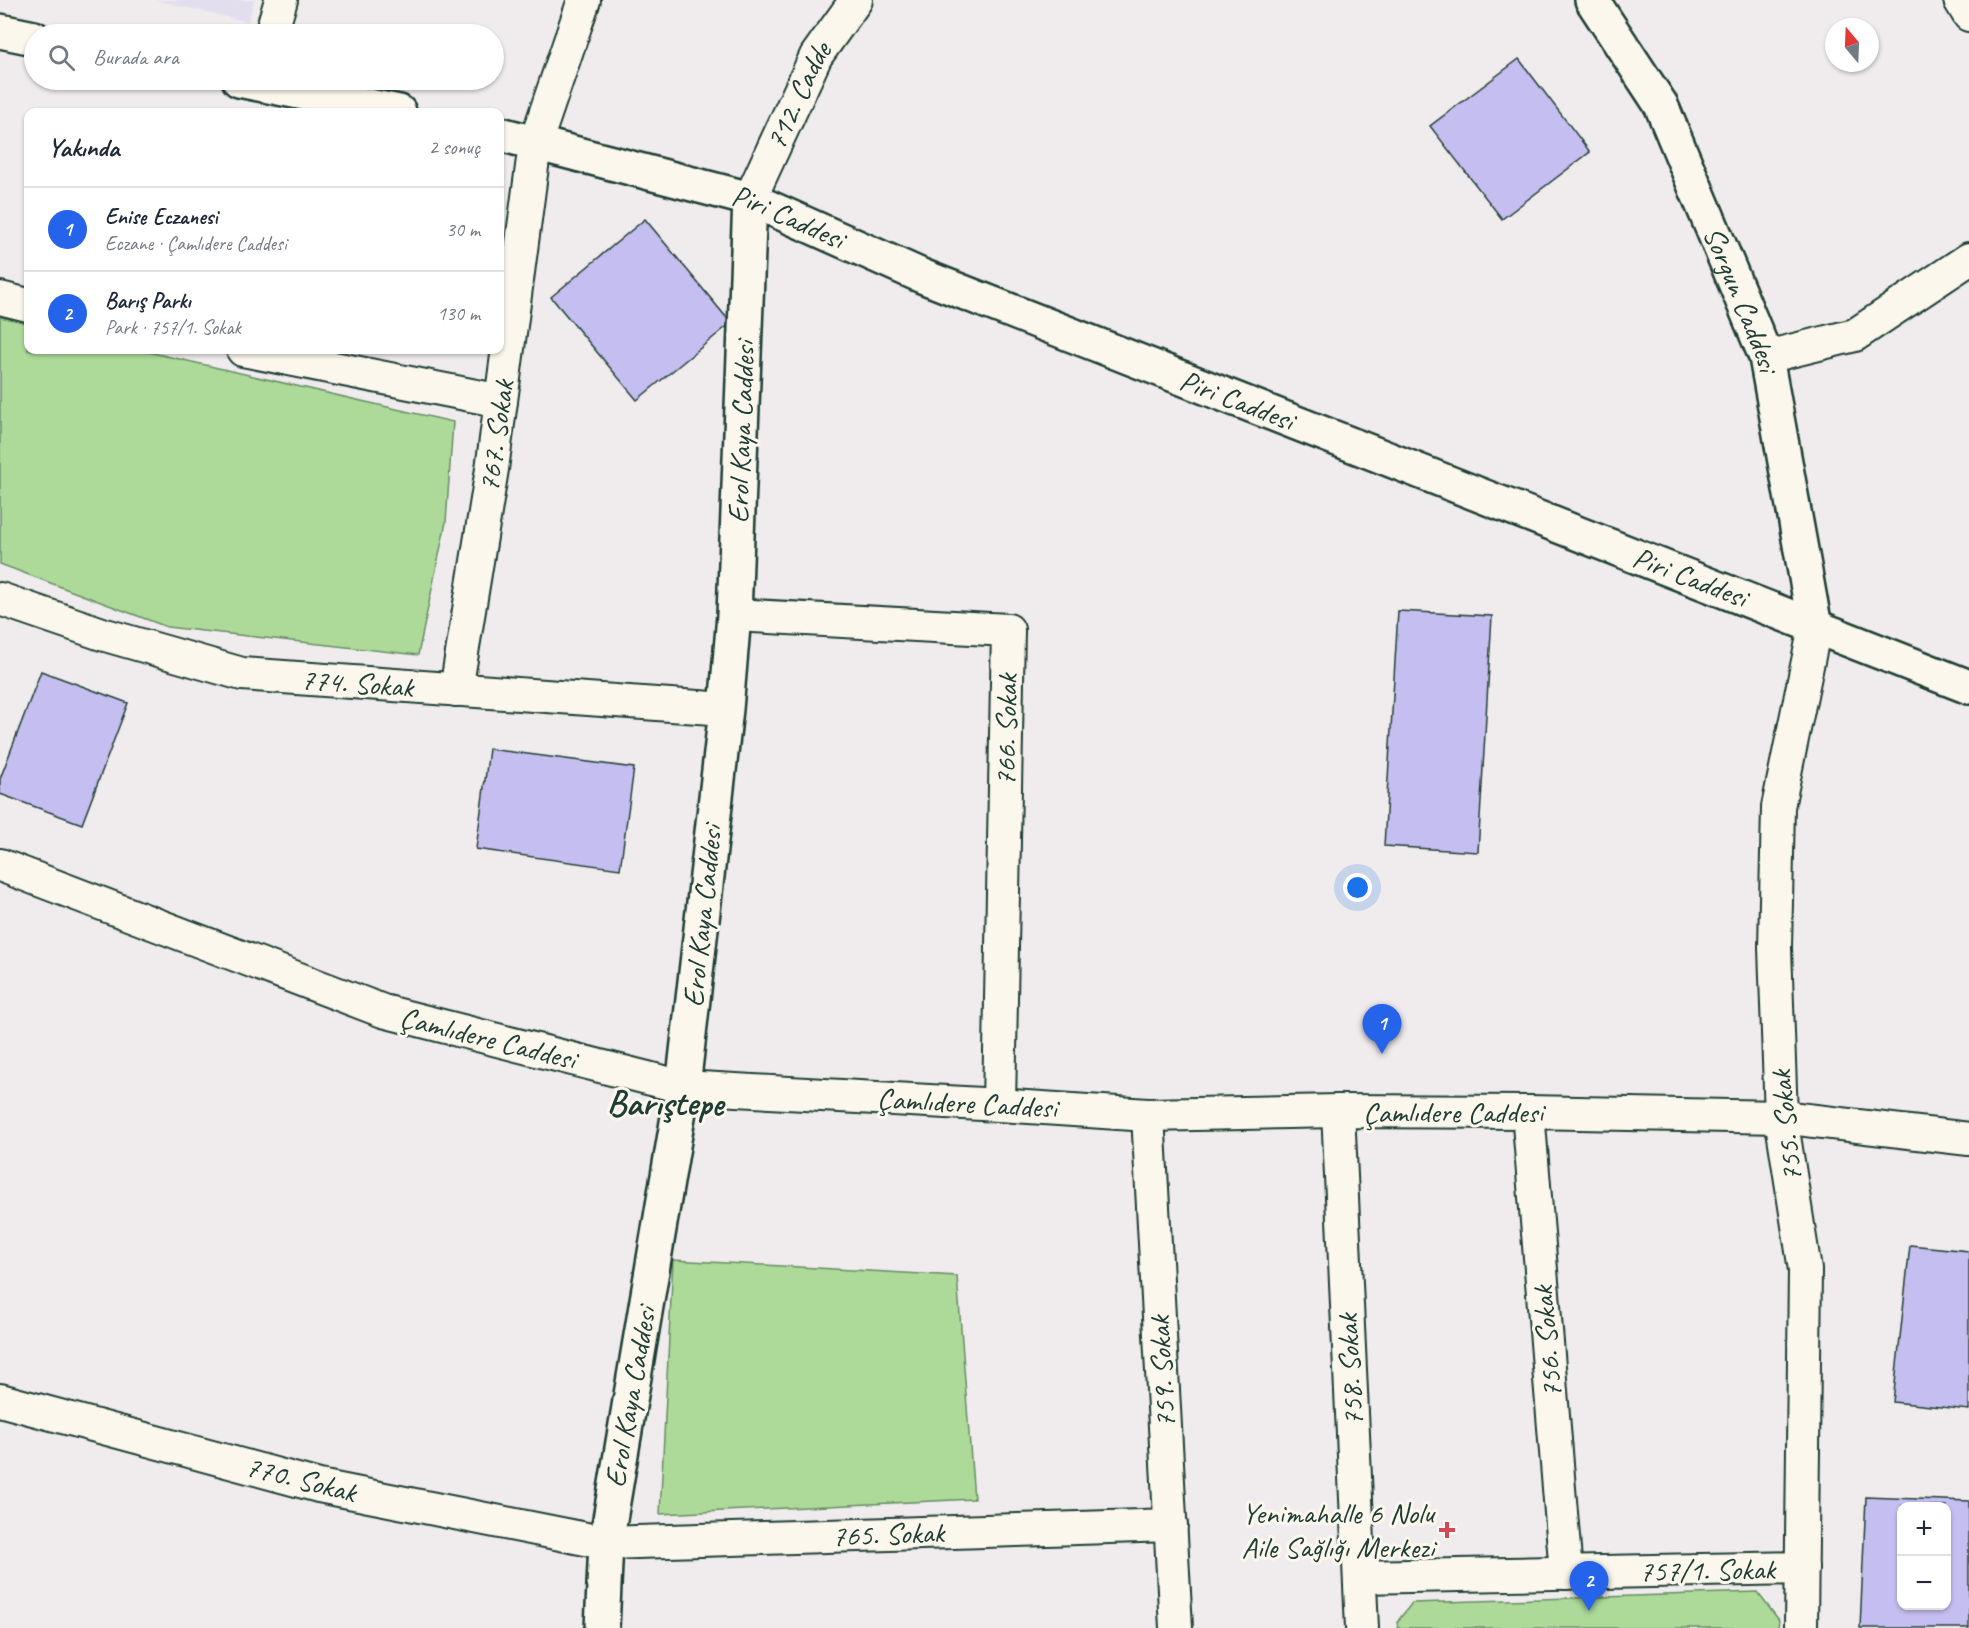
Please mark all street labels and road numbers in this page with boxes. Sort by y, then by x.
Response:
street label: 712. Cadde [757,32,841,155]
street label: Piri Caddesi [728,176,853,259]
street label: Sorgun Caddesi [1695,221,1788,378]
street label: Erol Kaya Caddesi [719,337,763,524]
street label: Piri Caddesi [1174,361,1303,440]
street label: 767. Sokak [469,376,523,494]
street label: Piri Caddesi [1627,538,1756,617]
street label: 774. Sokak [300,660,416,706]
street label: 766. Sokak [986,671,1026,787]
street label: Erol Kaya Caddesi [674,820,731,1009]
street label: Çamlıdere Caddesi [396,998,583,1079]
street label: 755. Sokak [1761,1066,1811,1184]
street label: Çamlıdere Caddesi [876,1079,1061,1127]
street label: Çamlıdere Caddesi [1363,1093,1546,1131]
street label: 756. Sokak [1523,1282,1571,1400]
street label: Erol Kaya Caddesi [595,1301,665,1490]
street label: 758. Sokak [1328,1311,1372,1427]
street label: 759. Sokak [1140,1313,1184,1429]
street label: 770. Sokak [242,1447,362,1512]
street label: 765. Sokak [831,1513,947,1555]
street label: 757/1. Sokak [1639,1550,1777,1590]

